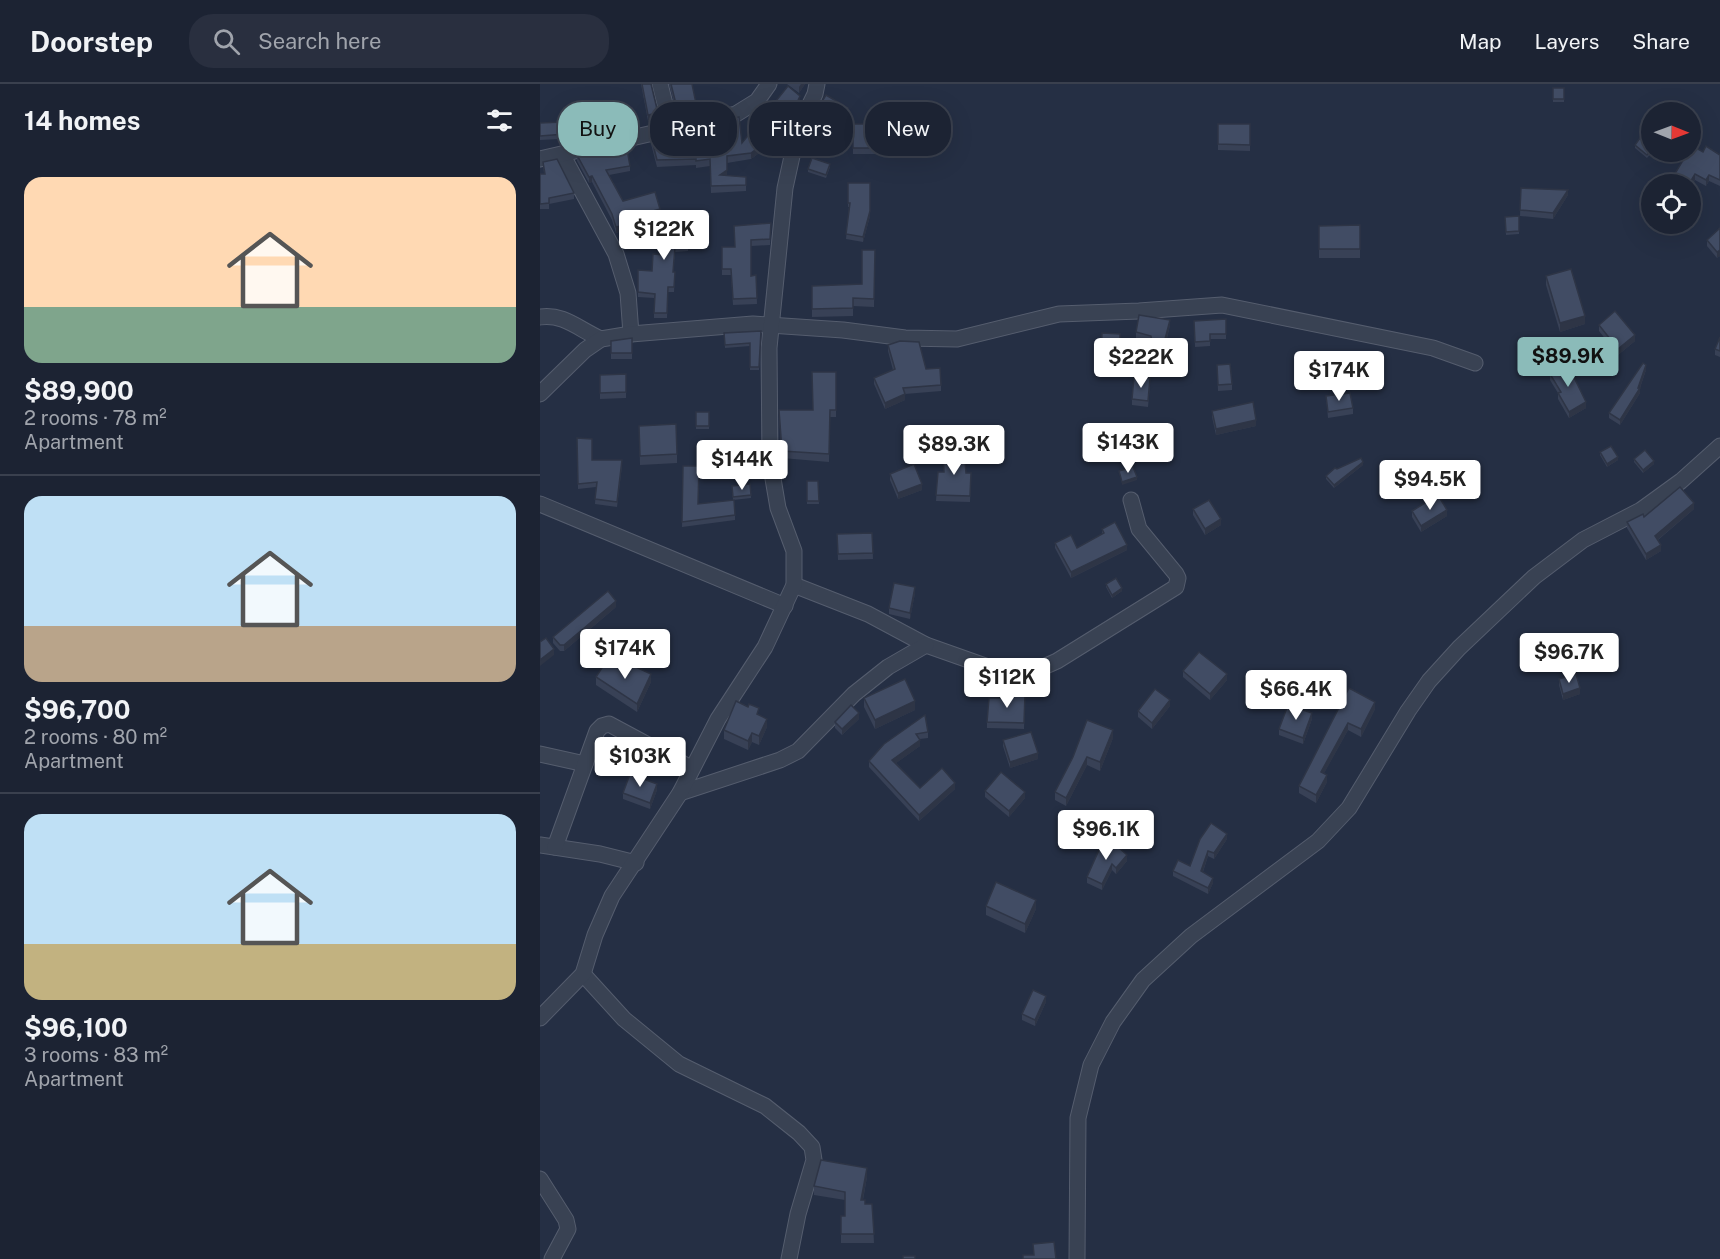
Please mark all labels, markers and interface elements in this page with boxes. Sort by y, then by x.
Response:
search box [189,14,609,68]
text: Doorstep [30,25,153,58]
icon: search [210,25,243,58]
text: Search here [258,28,381,54]
text: Map [1459,29,1502,54]
text: Layers [1535,29,1599,54]
text: Share [1632,29,1690,54]
chip: Buy [558,102,638,156]
chip: Rent [650,102,737,156]
chip: Filters [749,102,853,156]
chip: New [865,102,951,156]
north arrow [1641,102,1701,162]
map controls [1641,102,1701,234]
icon: filters [483,104,516,137]
text: 14 homes [24,105,140,136]
button: locate [1641,174,1701,234]
pin: $122K [622,210,706,261]
icon: home [216,216,324,324]
text: $122K [633,217,695,241]
pin: $89.9K [1519,337,1617,388]
pin: $222K [1099,338,1183,389]
text: $89.9K [1531,344,1605,368]
text: $222K [1108,345,1174,369]
pin: $174K [1297,351,1381,402]
text: $174K [1308,358,1370,382]
text: $89,900 [24,375,134,406]
text: 2 rooms · 78 m² [24,406,167,430]
pin: $143K [1086,423,1170,474]
pin: $89.3K [905,425,1003,476]
text: Apartment [24,430,124,454]
text: $143K [1097,430,1159,454]
text: $89.3K [917,432,991,456]
pin: $144K [700,440,784,491]
text: $144K [711,447,773,471]
pin: $94.5K [1381,460,1479,511]
text: $94.5K [1393,467,1467,491]
icon: home [216,535,324,643]
pin: $174K [583,629,667,680]
pin: $96.7K [1520,633,1618,684]
text: $174K [594,636,656,660]
text: $96.7K [1534,640,1604,664]
pin: $112K [965,658,1049,709]
text: $112K [978,665,1036,689]
pin: $66.4K [1247,670,1345,721]
text: $66.4K [1260,677,1332,701]
text: $96,700 [24,694,130,725]
text: 2 rooms · 80 m² [24,725,167,749]
pin: $103K [598,737,682,788]
text: $103K [609,744,671,768]
text: Apartment [24,749,124,773]
pin: $96.1K [1057,810,1155,861]
text: $96.1K [1072,817,1140,841]
icon: home [216,853,324,961]
text: $96,100 [24,1012,128,1043]
text: 3 rooms · 83 m² [24,1043,168,1067]
text: Apartment [24,1067,124,1091]

